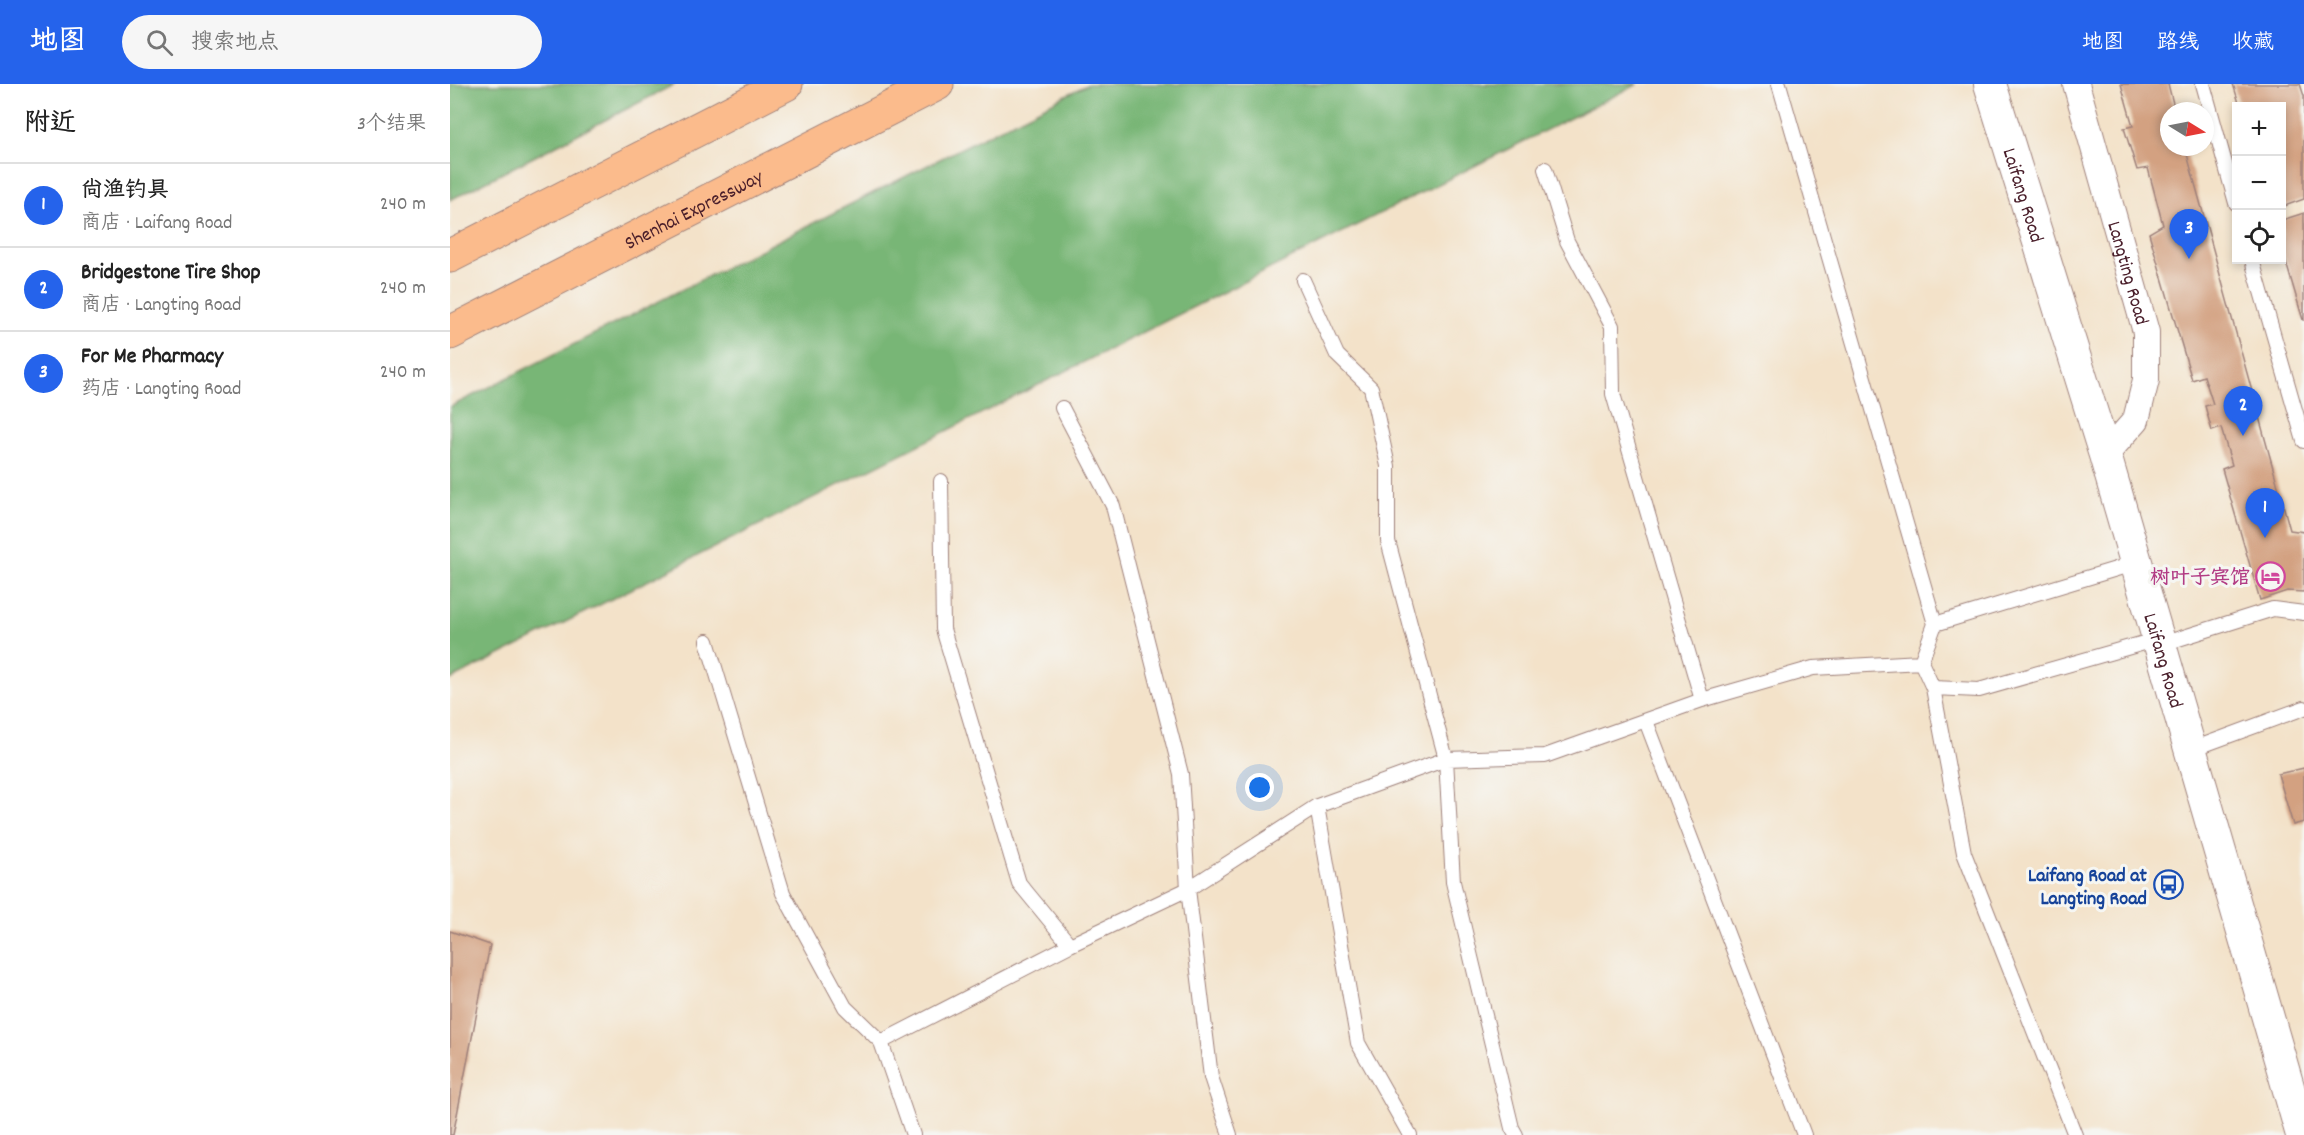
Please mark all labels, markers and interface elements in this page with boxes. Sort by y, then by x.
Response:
search box [122,15,542,69]
text: 地图 [30,24,86,64]
icon: search [143,26,176,59]
text: 搜索地点 [191,28,279,59]
text: 地图 [2082,29,2124,59]
text: 路线 [2157,29,2199,59]
text: 收藏 [2232,29,2274,59]
north arrow [2160,102,2214,156]
map controls [2232,102,2286,264]
button: + [2232,102,2286,156]
text: 附近 [24,106,76,143]
text: 3个结果 [357,111,426,139]
street label: Laifang Road [1994,145,2049,247]
button: − [2232,156,2286,210]
street label: Shenhai Expressway [620,164,769,258]
text: 尚渔钓具 [81,176,169,207]
text: 1 [41,191,46,219]
text: 240 m [380,191,426,219]
text: 商店 · Laifang Road [81,210,232,238]
pin: 3 [2170,210,2208,259]
button: locate [2232,210,2286,264]
street label: Langting Road [2098,218,2154,329]
text: Bridgestone Tire Shop [81,258,261,289]
text: 2 [39,275,48,303]
text: 240 m [380,275,426,303]
text: 商店 · Langting Road [81,292,241,320]
text: For Me Pharmacy [81,342,223,373]
text: 3 [39,359,48,387]
text: 240 m [380,359,426,387]
text: 药店 · Langting Road [81,376,241,404]
pin: 2 [2224,386,2262,436]
pin: 1 [2246,488,2284,538]
hotel icon: 树叶子宾馆 [2255,560,2287,592]
place label: 树叶子宾馆 [2150,565,2250,593]
street label: Laifang Road [2135,610,2189,712]
your location [1245,773,1274,802]
place label: Laifang Road at Langting Road [2028,863,2148,914]
bus stop icon: Laifang Road at Langting Road [2152,869,2184,901]

